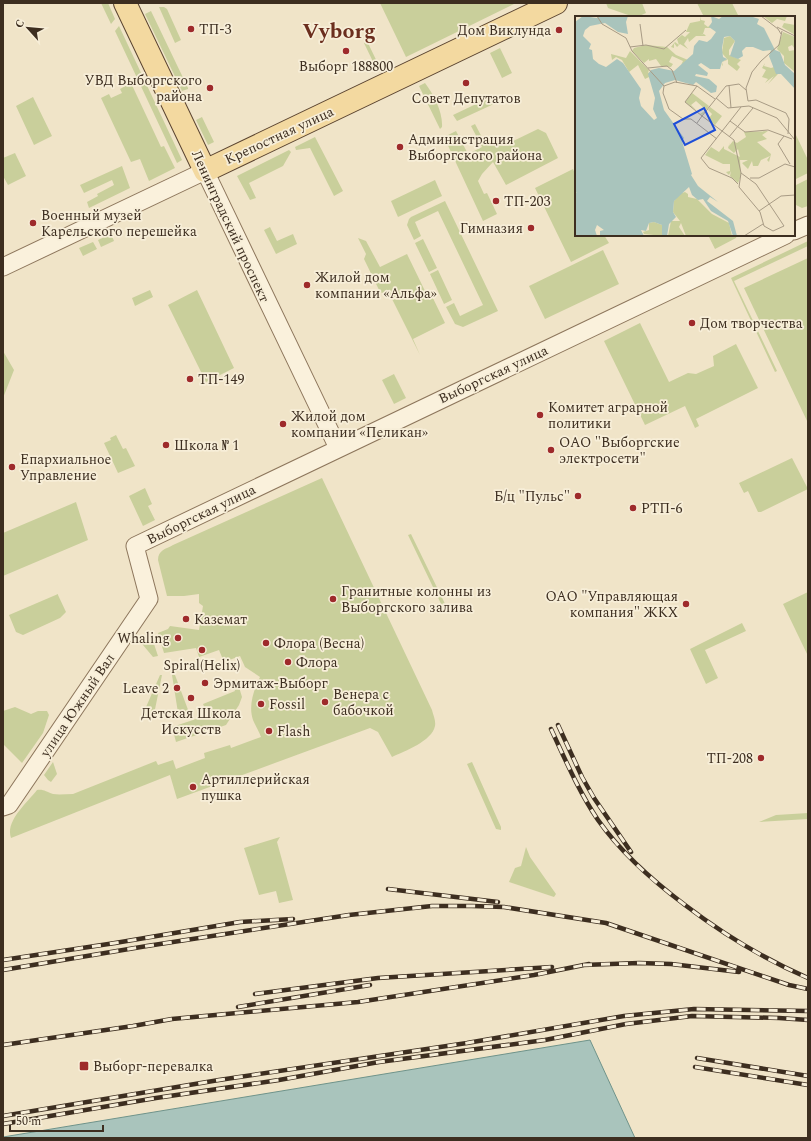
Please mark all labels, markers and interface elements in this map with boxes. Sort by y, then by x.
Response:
north arrow [8,8,48,48]
district label: Vyborg [302,15,376,48]
text: С [10,16,29,31]
inset map [575,16,795,236]
place label: ТП-3 [199,19,232,40]
place label: Дом Виклунда [458,20,551,41]
marker: ТП-3 [186,24,196,34]
marker: Дом Виклунда [554,25,564,35]
marker: Выборг 188800 [341,46,351,56]
place label: Выборг 188800 [299,56,393,77]
place label: УВД Выборгского района [84,70,202,107]
marker: Совет Депутатов [461,78,471,88]
marker: УВД Выборгского района [205,83,215,93]
place label: Совет Депутатов [412,88,520,109]
street label: Крепостная улица [221,101,337,170]
place label: Администрация Выборгского района [408,129,542,166]
marker: Администрация Выборгского района [395,142,405,152]
street label: Ленинградский проспект [186,147,275,306]
place label: ТП-203 [504,191,551,212]
marker: ТП-203 [491,196,501,206]
place label: Военный музей Карельского перешейка [41,205,197,242]
marker: Военный музей Карельского перешейка [28,218,38,228]
place label: Гимназия [460,218,523,239]
marker: Гимназия [526,223,536,233]
place label: Жилой дом компании «Альфа» [315,267,437,304]
marker: Жилой дом компании «Альфа» [302,280,312,290]
place label: Дом творчества [700,313,803,334]
marker: Дом творчества [687,318,697,328]
street label: Выборгская улица [435,340,552,409]
place label: ТП-149 [198,369,245,390]
marker: ТП-149 [185,374,195,384]
place label: Комитет аграрной политики [548,397,668,434]
place label: Жилой дом компании «Пеликан» [291,406,428,443]
marker: Комитет аграрной политики [535,410,545,420]
marker: Жилой дом компании «Пеликан» [278,419,288,429]
place label: ОАО "Выборгские электросети" [559,432,680,469]
place label: Школа № 1 [174,435,239,456]
marker: Школа № 1 [161,440,171,450]
marker: ОАО "Выборгские электросети" [546,445,556,455]
place label: Епархиальное Управление [20,449,112,486]
marker: Епархиальное Управление [7,462,17,472]
street label: Выборгская улица [143,479,259,550]
place label: Б/ц "Пульс" [494,486,570,507]
marker: Б/ц "Пульс" [573,491,583,501]
place label: РТП-6 [641,498,683,519]
marker: РТП-6 [628,503,638,513]
place label: Гранитные колонны из Выборгского залива [341,581,491,618]
place label: ОАО "Управляющая компания" ЖКХ [545,586,678,623]
marker: Гранитные колонны из Выборгского залива [328,594,338,604]
marker: ОАО "Управляющая компания" ЖКХ [681,599,691,609]
place label: Каземат [194,609,247,630]
marker: Каземат [181,614,191,624]
place label: Whaling [117,628,170,649]
marker: Whaling [173,633,183,643]
place label: Флора (Весна) [274,633,364,654]
marker: Флора (Весна) [261,638,271,648]
marker: Spiral(Helix) [197,645,207,655]
street label: улица Южный Вал [34,649,120,762]
place label: Флора [296,652,338,673]
place label: Spiral(Helix) [164,655,240,676]
marker: Флора [283,657,293,667]
place label: Эрмитаж-Выборг [213,673,328,694]
place label: Leave 2 [122,678,169,699]
marker: Эрмитаж-Выборг [200,678,210,688]
marker: Leave 2 [172,683,182,693]
place label: Венера с бабочкой [333,684,394,721]
marker: Детская Школа Искусств [186,693,196,703]
place label: Fossil [269,694,305,715]
marker: Венера с бабочкой [320,697,330,707]
marker: Fossil [256,699,266,709]
place label: Детская Школа Искусств [141,703,241,740]
place label: Flash [277,721,310,742]
marker: Flash [264,726,274,736]
place label: ТП-208 [706,748,753,769]
marker: ТП-208 [756,753,766,763]
place label: Артиллерийская пушка [201,769,310,806]
marker: Артиллерийская пушка [188,782,198,792]
place label: Выборг-перевалка [93,1056,213,1077]
marker: Выборг-перевалка [78,1060,90,1072]
scale bar [10,1107,103,1133]
text: 50 m [16,1112,41,1131]

